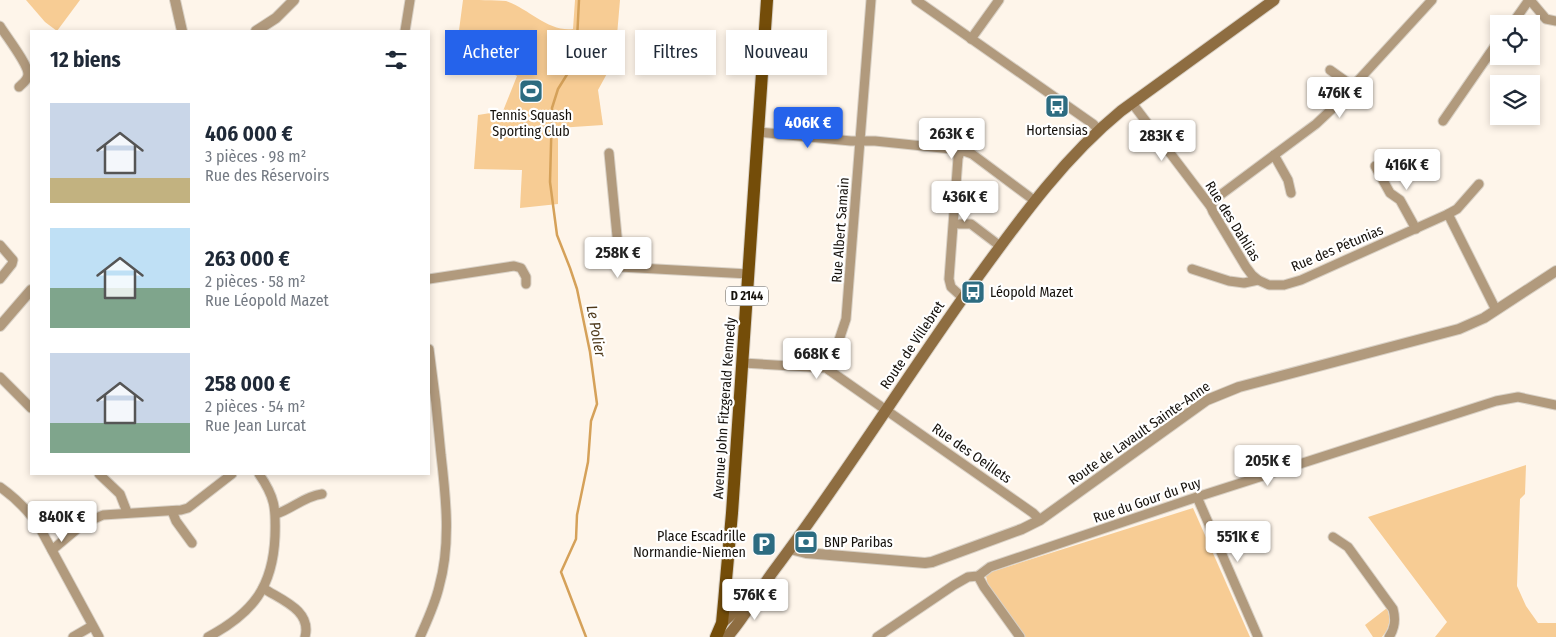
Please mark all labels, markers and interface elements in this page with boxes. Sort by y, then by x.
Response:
map controls [1490,15,1540,125]
button: locate [1490,15,1540,65]
chip: Acheter [445,30,537,75]
chip: Louer [547,30,625,75]
chip: Filtres [635,30,716,75]
chip: Nouveau [726,30,827,75]
icon: filters [382,46,410,74]
text: 12 biens [50,47,121,73]
button: layers [1490,75,1540,125]
pin: 476K € [1299,76,1381,119]
sports icon: Tennis Squash Sporting Club [518,78,544,104]
text: 476K € [1318,83,1362,102]
bus stop icon: Hortensias [1044,93,1070,119]
pin: 406K € [767,106,849,149]
place label: Tennis Squash Sporting Club [490,107,572,140]
text: 406K € [785,113,831,132]
pin: 263K € [911,118,993,160]
pin: 283K € [1121,120,1203,162]
text: 406 000 € [205,121,293,147]
place label: Hortensias [1026,122,1088,139]
icon: home [90,123,150,183]
text: 263K € [930,124,974,143]
text: 283K € [1140,126,1184,145]
text: 3 pièces · 98 m² [205,147,306,166]
pin: 416K € [1366,148,1448,191]
text: 416K € [1385,155,1429,174]
text: Rue des Réservoirs [205,166,329,185]
street label: Rue Albert Samain [828,177,853,283]
street label: Rue des Dahlias [1201,178,1264,264]
pin: 436K € [924,180,1006,223]
text: 436K € [942,187,988,206]
street label: Rue des Pétunias [1289,221,1386,275]
pin: 258K € [577,236,659,279]
text: 258K € [596,243,640,262]
text: 263 000 € [205,246,290,272]
icon: home [90,248,150,308]
text: 2 pièces · 58 m² [205,272,306,291]
bus stop icon: Léopold Mazet [960,279,986,305]
place label: Léopold Mazet [990,284,1074,301]
road number: D 2144 [726,286,768,306]
text: Rue Léopold Mazet [205,291,329,310]
street label: Route de Villebret [877,298,948,393]
water label: Le Polier [583,304,610,359]
street label: Avenue John Fitzgerald Kennedy [710,316,739,500]
pin: 668K € [776,338,858,380]
text: 668K € [794,344,840,363]
text: 258 000 € [205,371,291,397]
icon: home [90,373,150,433]
street label: Route de Lavault Sainte-Anne [1065,378,1213,489]
text: 2 pièces · 54 m² [205,397,305,416]
text: Rue Jean Lurcat [205,416,306,435]
street label: Rue des Oeillets [929,420,1015,487]
pin: 205K € [1227,444,1309,487]
text: 205K € [1245,451,1291,470]
street label: Rue du Gour du Puy [1091,474,1204,527]
pin: 840K € [21,500,103,543]
text: 840K € [39,507,85,526]
pin: 551K € [1197,520,1279,563]
text: 551K € [1217,527,1259,546]
place label: Place Escadrille Normandie-Niemen [633,528,746,561]
bank icon: BNP Paribas [793,529,819,555]
parking icon: Place Escadrille Normandie-Niemen [751,531,777,557]
place label: BNP Paribas [824,534,893,551]
pin: 576K € [714,578,796,621]
text: 576K € [733,585,777,604]

